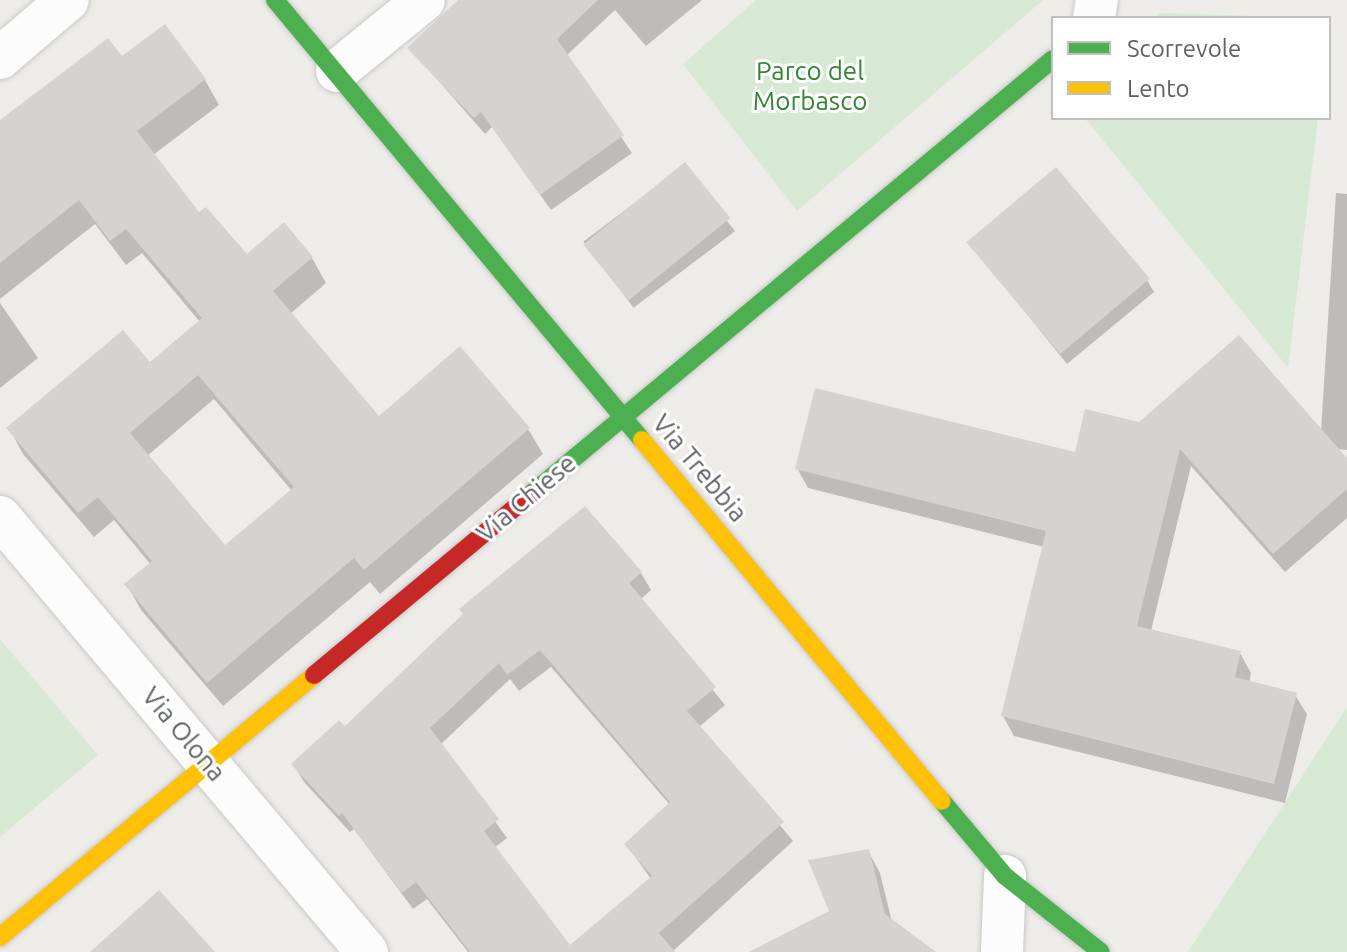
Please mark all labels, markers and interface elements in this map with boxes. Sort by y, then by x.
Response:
legend [1051,16,1331,120]
text: Scorrevole [1127,35,1241,62]
park label: Parco del Morbasco [753,55,867,116]
text: Lento [1127,75,1190,102]
street label: Via Trebbia [646,408,754,528]
street label: Via Chiese [470,447,582,549]
street label: Via Olona [136,681,232,787]

